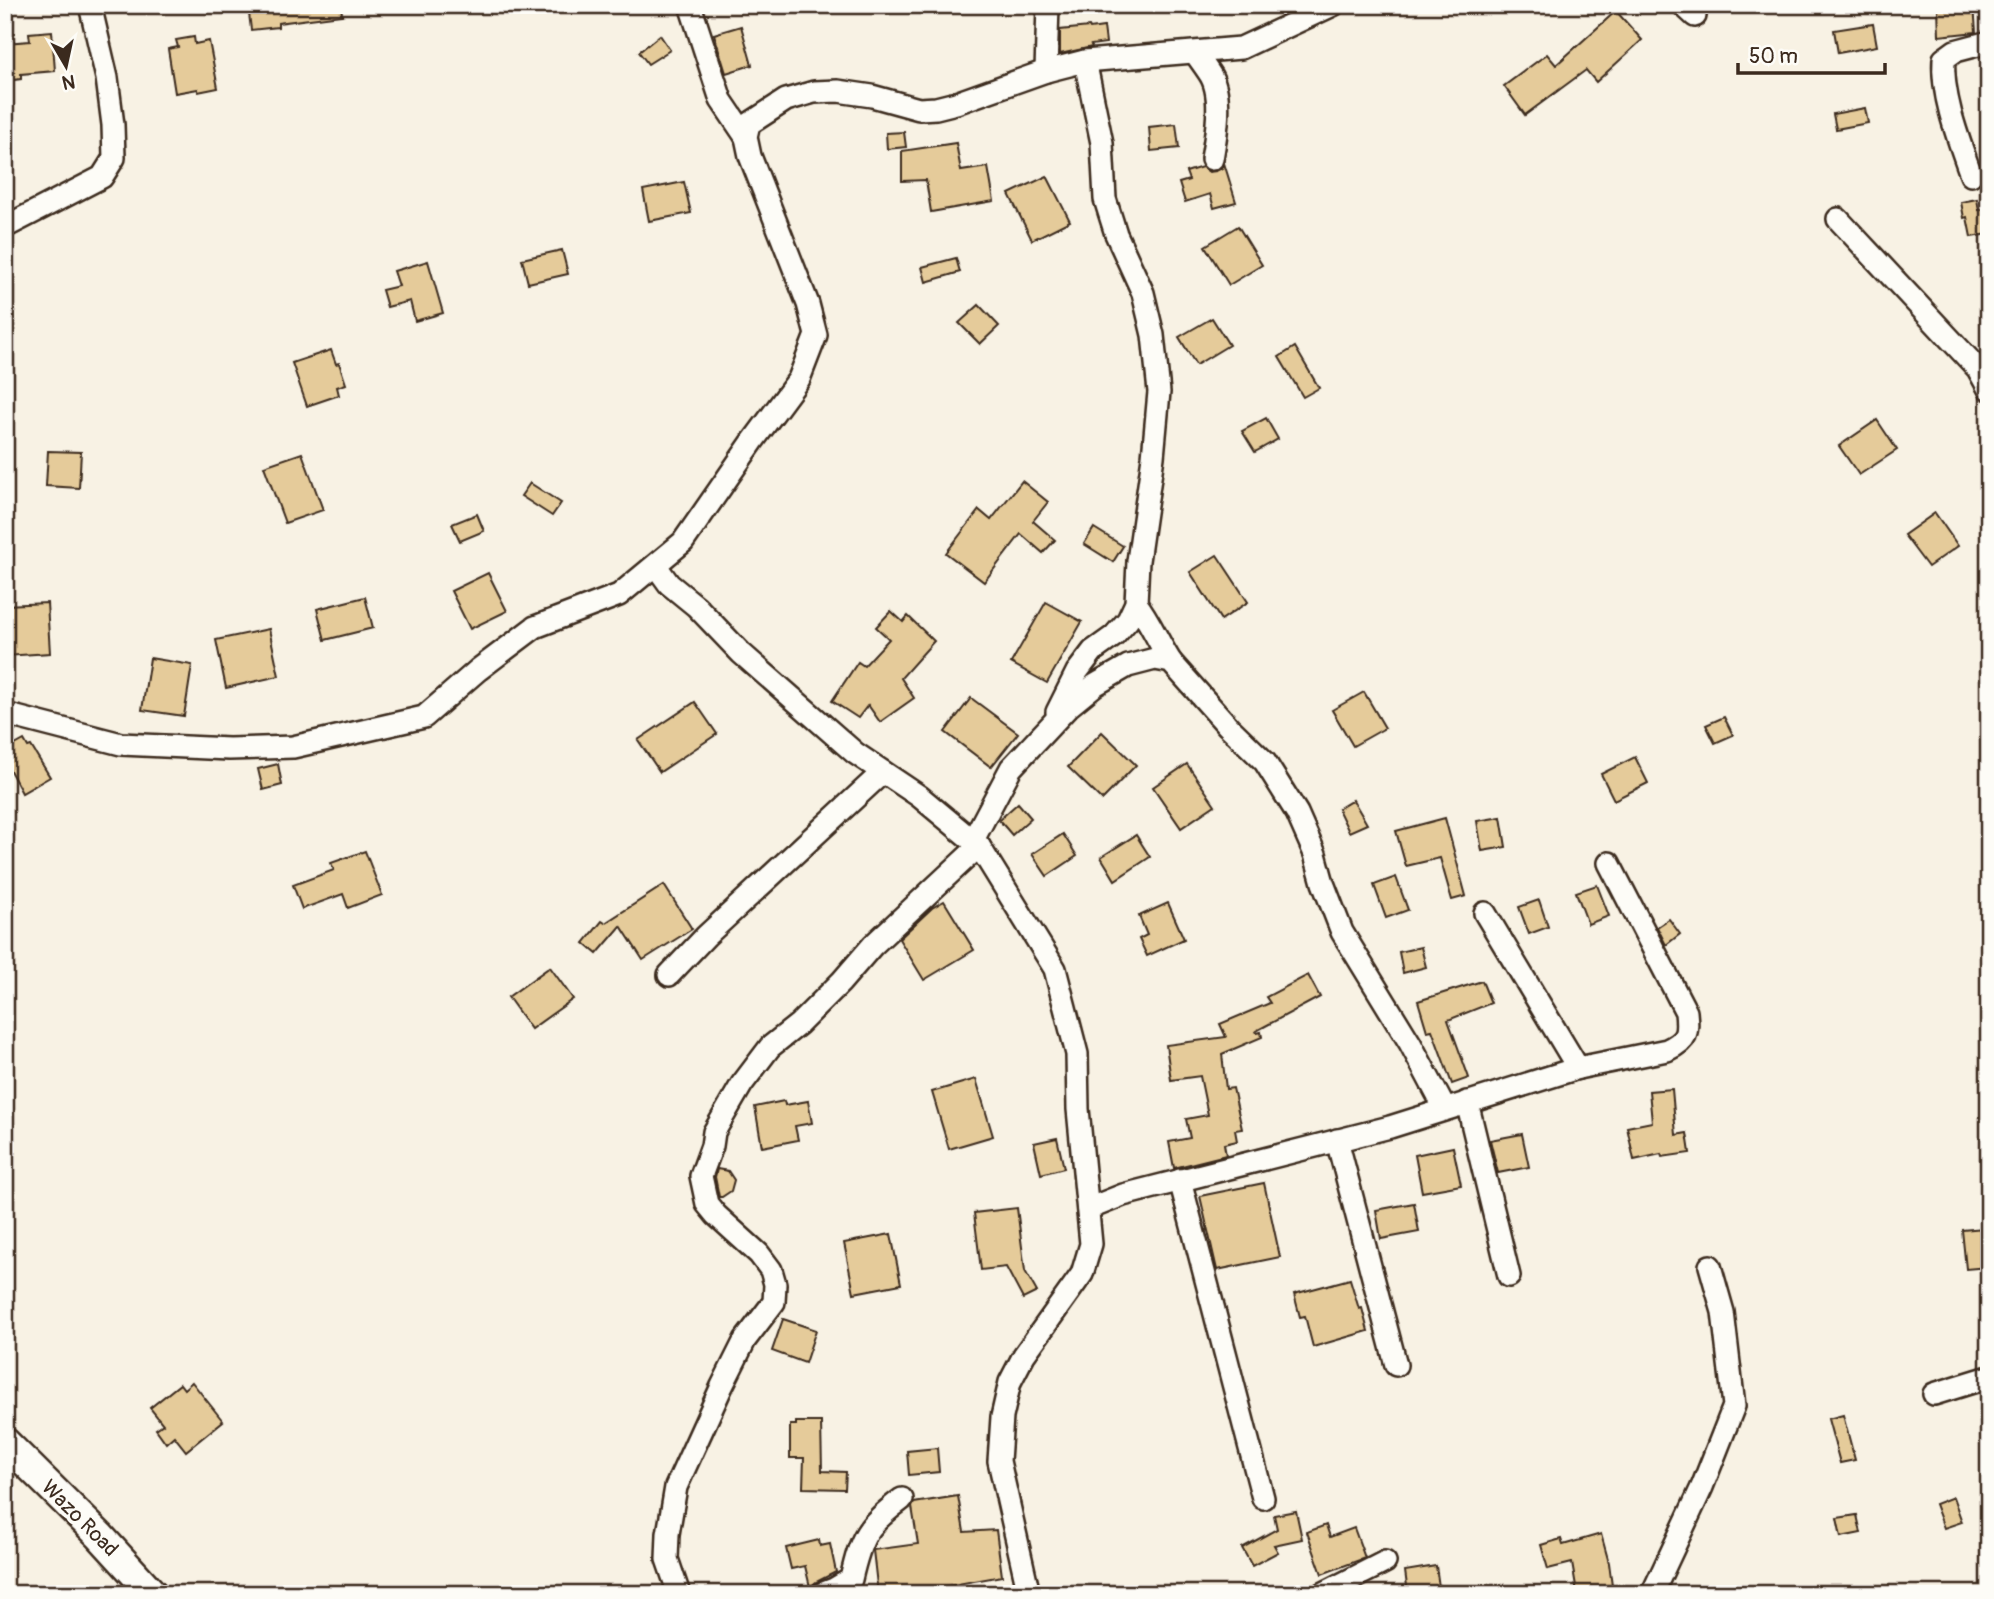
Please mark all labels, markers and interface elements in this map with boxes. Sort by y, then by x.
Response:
north arrow [32,32,102,102]
scale bar [1738,32,1885,76]
text: 50 m [1749,43,1798,70]
text: N [60,69,77,95]
street label: Wazo Road [35,1474,124,1563]

